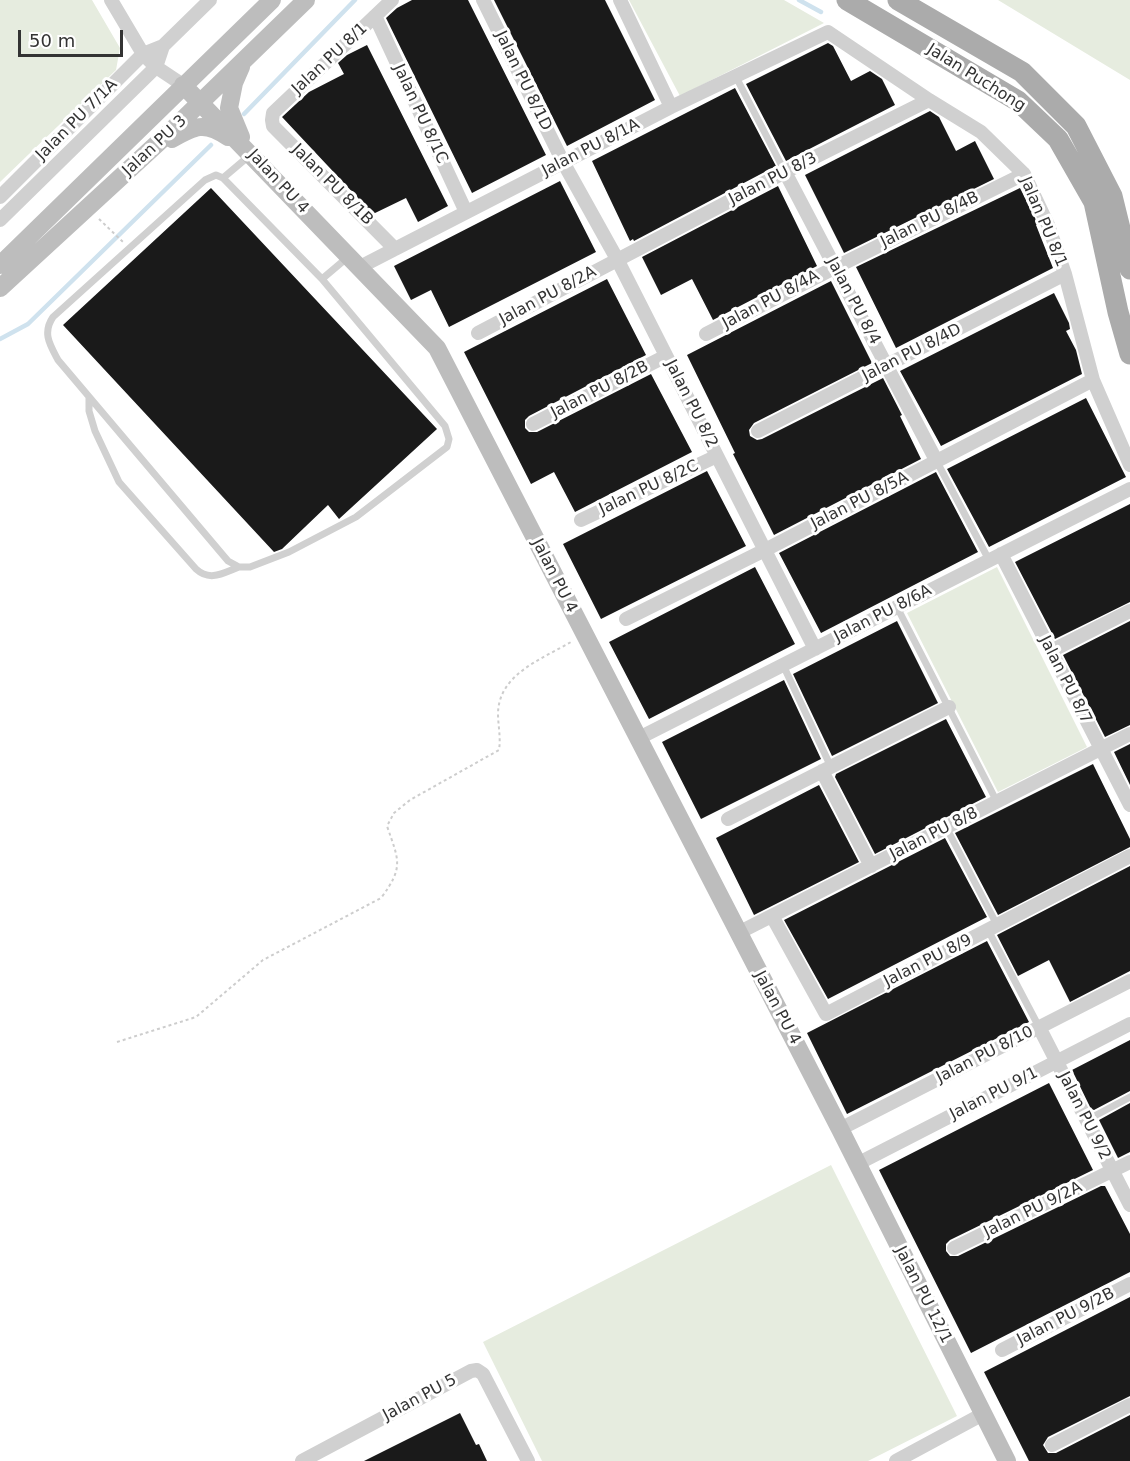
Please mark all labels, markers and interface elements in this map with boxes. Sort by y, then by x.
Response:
scale bar [21,18,126,56]
street label: Jalan PU 8/1 [288,19,372,99]
street label: Jalan PU 8/1D [491,28,555,134]
text: 50 m [29,30,75,51]
street label: Jalan Puchong [923,40,1029,116]
street label: Jalan PU 8/1C [389,61,451,167]
street label: Jalan PU 7/1A [32,75,122,165]
street label: Jalan PU 3 [119,111,191,181]
street label: Jalan PU 8/1A [539,115,643,181]
street label: Jalan PU 8/1B [287,140,377,230]
street label: Jalan PU 4 [243,146,313,218]
street label: Jalan PU 8/3 [726,149,820,209]
street label: Jalan PU 8/1 [1015,174,1071,270]
street label: Jalan PU 8/4B [878,188,982,252]
street label: Jalan PU 8/4 [822,254,884,348]
street label: Jalan PU 8/2A [496,262,600,330]
street label: Jalan PU 8/4A [719,266,823,334]
street label: Jalan PU 8/4D [859,320,965,386]
street label: Jalan PU 8/2B [548,357,652,423]
street label: Jalan PU 8/2 [661,357,721,451]
street label: Jalan PU 8/2C [596,457,702,519]
street label: Jalan PU 8/5A [808,468,912,534]
street label: Jalan PU 4 [527,536,581,616]
street label: Jalan PU 8/6A [831,581,935,647]
street label: Jalan PU 8/7 [1035,633,1095,727]
street label: Jalan PU 8/8 [887,804,981,864]
street label: Jalan PU 8/9 [881,931,975,991]
street label: Jalan PU 4 [750,968,804,1048]
street label: Jalan PU 8/10 [933,1022,1037,1088]
street label: Jalan PU 9/1 [947,1064,1041,1124]
street label: Jalan PU 9/2 [1054,1069,1114,1163]
street label: Jalan PU 9/2A [981,1178,1085,1242]
street label: Jalan PU 12/1 [890,1243,956,1347]
street label: Jalan PU 9/2B [1014,1284,1118,1350]
street label: Jalan PU 5 [380,1371,460,1425]

